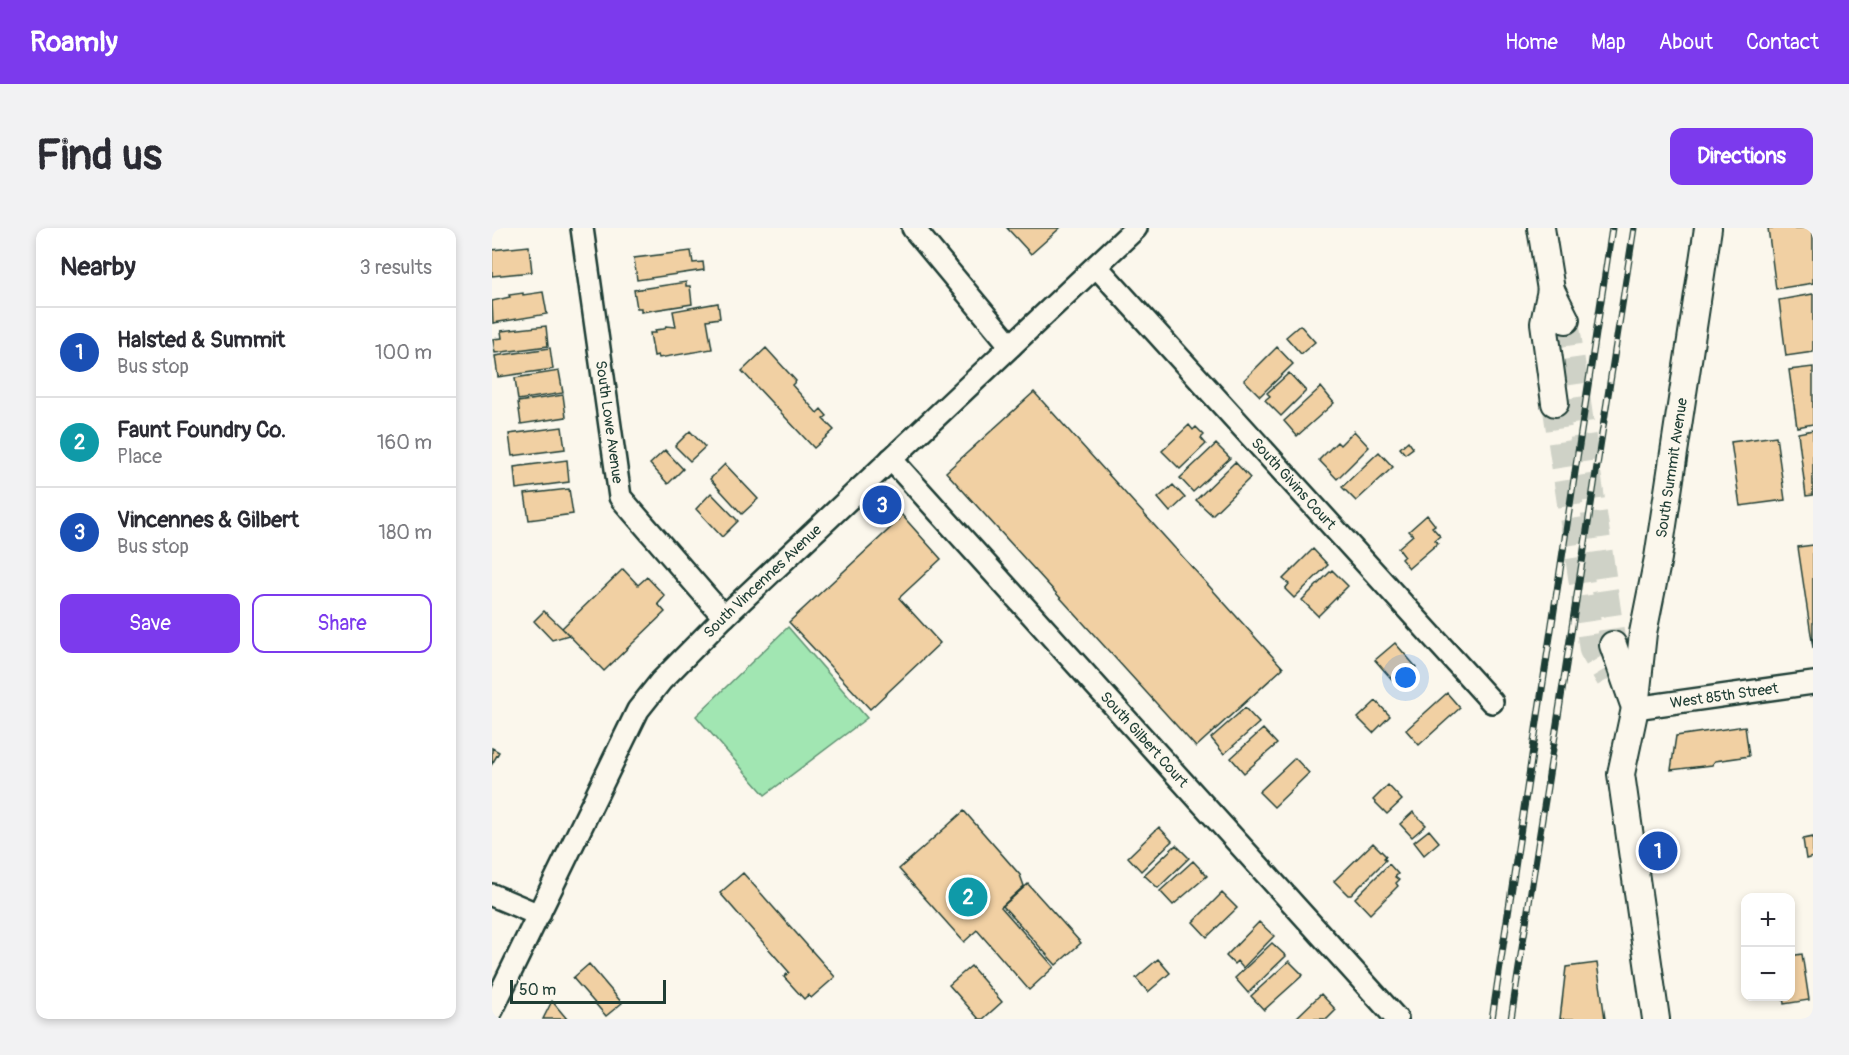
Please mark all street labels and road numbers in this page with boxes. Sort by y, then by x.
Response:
street label: South Lowe Avenue [591,359,628,485]
street label: South Summit Avenue [1652,396,1692,539]
street label: South Givins Court [1247,434,1341,534]
street label: South Vincennes Avenue [699,520,826,642]
street label: West 85th Street [1669,678,1780,712]
street label: South Gilbert Court [1096,688,1193,792]

